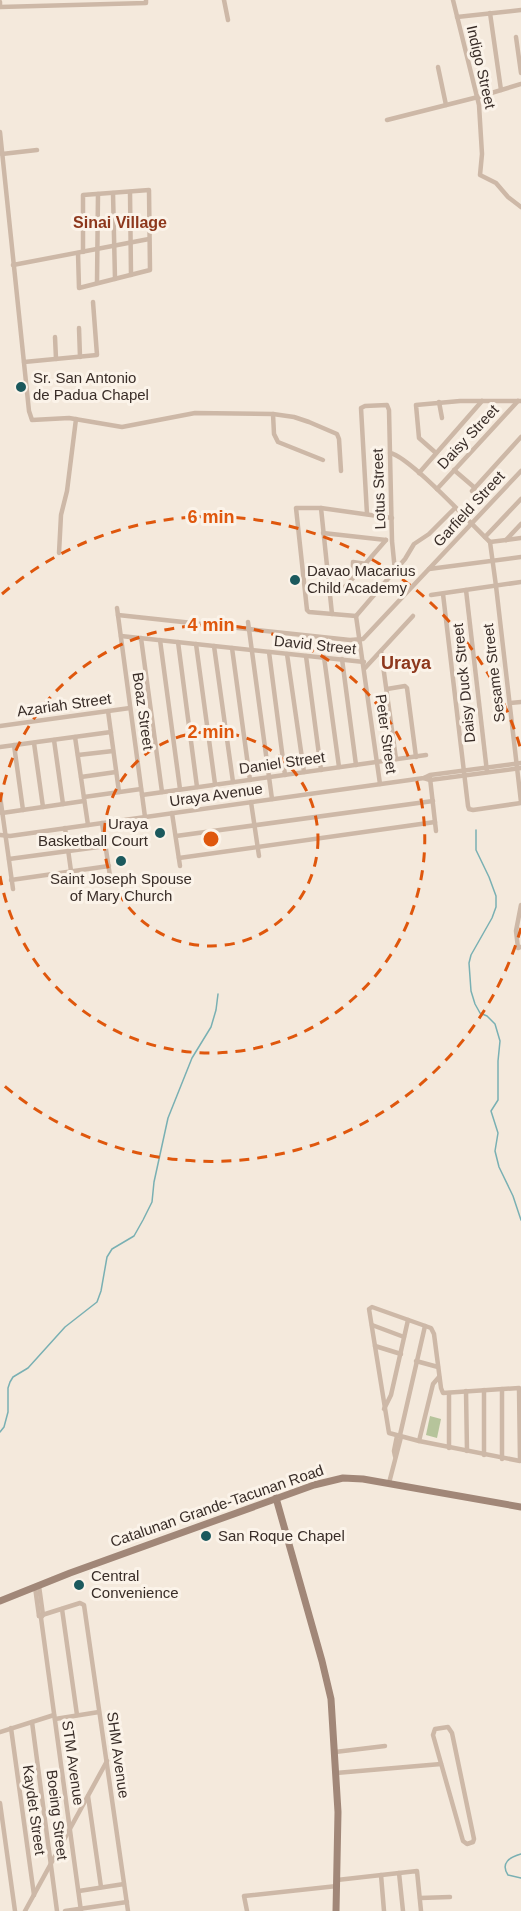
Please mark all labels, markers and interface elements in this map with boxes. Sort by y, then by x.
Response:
street label: Indigo Street [464,24,500,111]
district label: Sinai Village [73,214,167,231]
place label: Sr. San Antonio de Padua Chapel [33,369,149,403]
marker: Sr. San Antonio de Padua Chapel [14,380,28,394]
street label: Daisy Street [434,400,502,472]
street label: Lotus Street [369,447,388,530]
street label: Garfield Street [429,467,508,550]
text: 6 min [187,507,235,527]
place label: Davao Macarius Child Academy [307,562,415,596]
marker: Davao Macarius Child Academy [288,573,302,587]
text: 4 min [187,615,235,635]
street label: Daisy Duck Street [449,622,478,744]
street label: Sesame Street [479,622,508,723]
street label: David Street [273,632,358,657]
district label: Uraya [381,653,432,673]
street label: Boaz Street [130,671,157,752]
street label: Azariah Street [16,689,113,720]
street label: Peter Street [373,693,401,776]
text: 2 min [187,722,235,742]
street label: Daniel Street [238,748,327,777]
street label: Uraya Avenue [168,780,264,809]
place label: Uraya Basketball Court [38,815,149,849]
marker: Uraya Basketball Court [153,826,167,840]
centre of rings [201,829,221,849]
marker: Saint Joseph Spouse of Mary Church [114,854,128,868]
place label: Saint Joseph Spouse of Mary Church [50,870,192,904]
street label: Catalunan Grande-Tacunan Road [108,1461,326,1550]
place label: San Roque Chapel [218,1527,345,1544]
marker: San Roque Chapel [199,1529,213,1543]
place label: Central Convenience [91,1567,179,1601]
marker: Central Convenience [72,1578,86,1592]
street label: SHM Avenue [104,1711,133,1799]
street label: STM Avenue [59,1719,88,1807]
street label: Kaydet Street [20,1764,49,1857]
street label: Boeing Street [44,1769,72,1862]

